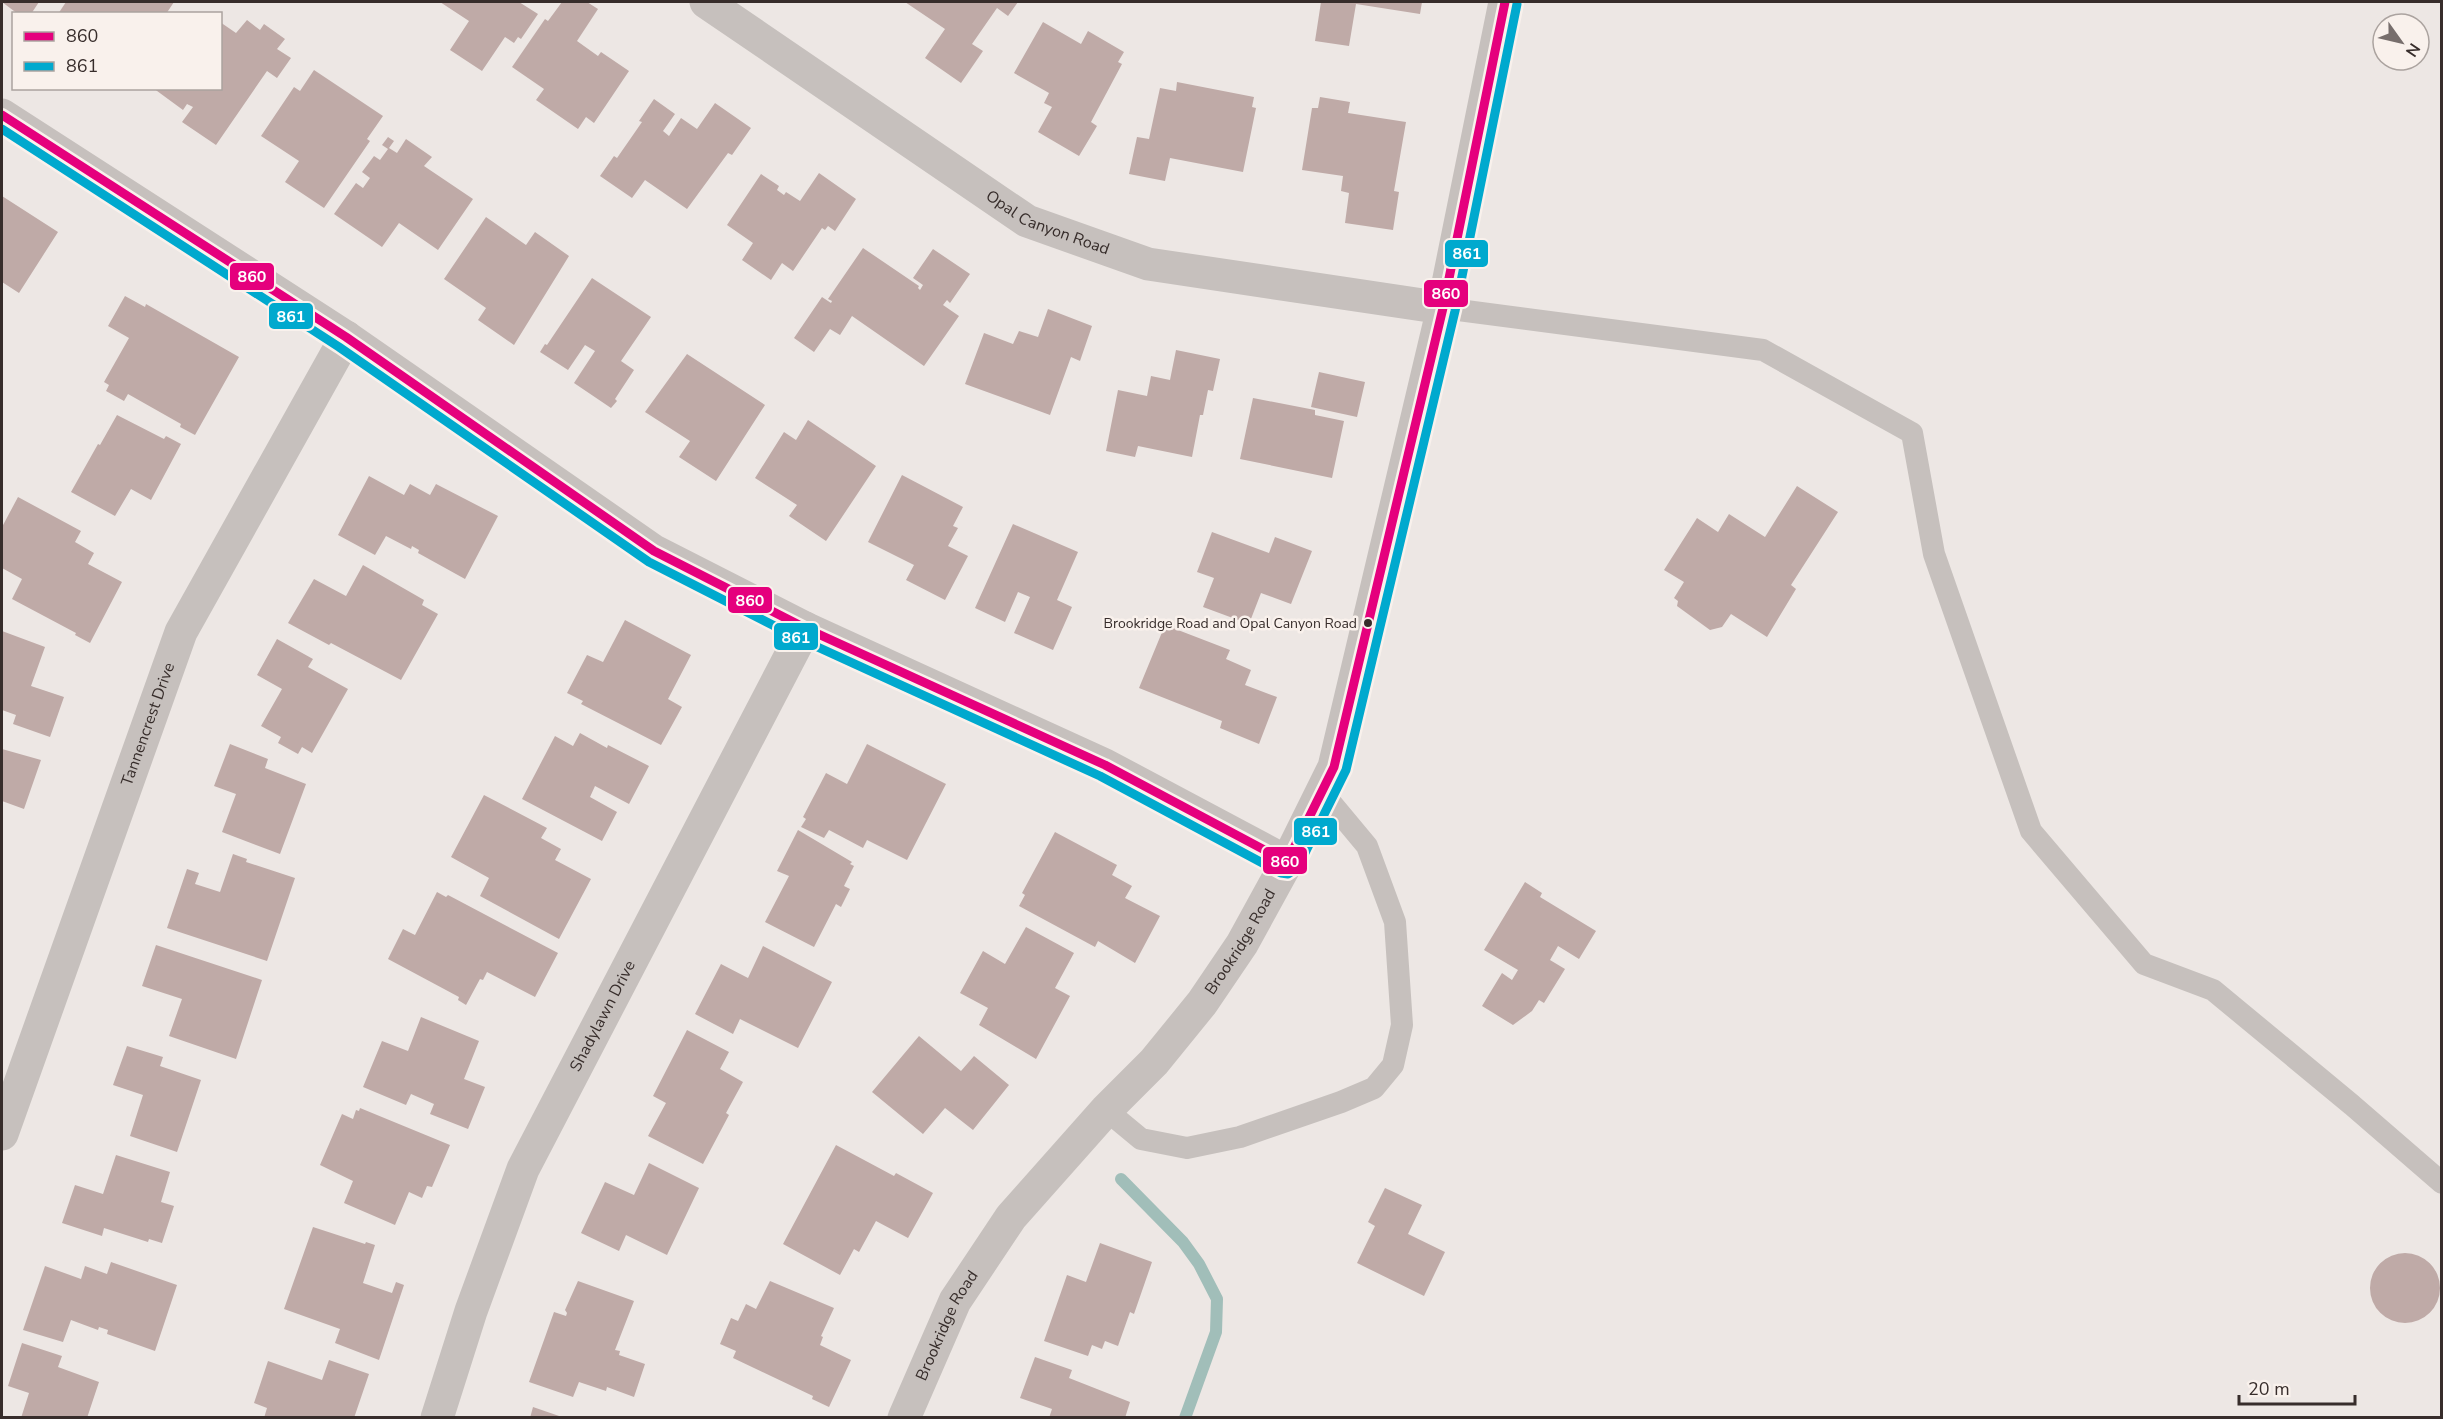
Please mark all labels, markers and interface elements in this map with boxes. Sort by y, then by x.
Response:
legend [12,12,222,90]
north arrow [2371,12,2431,72]
text: 860 [66,24,98,48]
text: N [2400,39,2425,61]
text: 861 [66,54,98,78]
street label: Opal Canyon Road [981,185,1112,260]
line badge: 861 [1444,239,1489,268]
text: 861 [1453,243,1481,265]
line badge: 860 [229,262,275,291]
text: 860 [238,266,266,288]
line badge: 860 [1423,279,1469,308]
text: 860 [1432,283,1460,305]
line badge: 861 [268,302,314,330]
text: 861 [277,306,305,328]
line badge: 860 [727,586,773,614]
text: 860 [736,590,764,612]
place label: Brookridge Road and Opal Canyon Road [1104,614,1357,633]
marker: Brookridge Road and Opal Canyon Road [1362,617,1374,629]
line badge: 861 [773,622,819,651]
text: 861 [782,627,810,649]
street label: Tannencrest Drive [116,660,180,789]
line badge: 861 [1293,817,1338,846]
text: 861 [1302,821,1330,843]
line badge: 860 [1262,846,1308,875]
text: 860 [1271,851,1299,873]
street label: Brookridge Road [1200,885,1281,999]
street label: Shadylawn Drive [565,956,641,1076]
street label: Brookridge Road [911,1266,983,1384]
scale bar [2239,1368,2354,1406]
text: 20 m [2248,1377,2290,1401]

